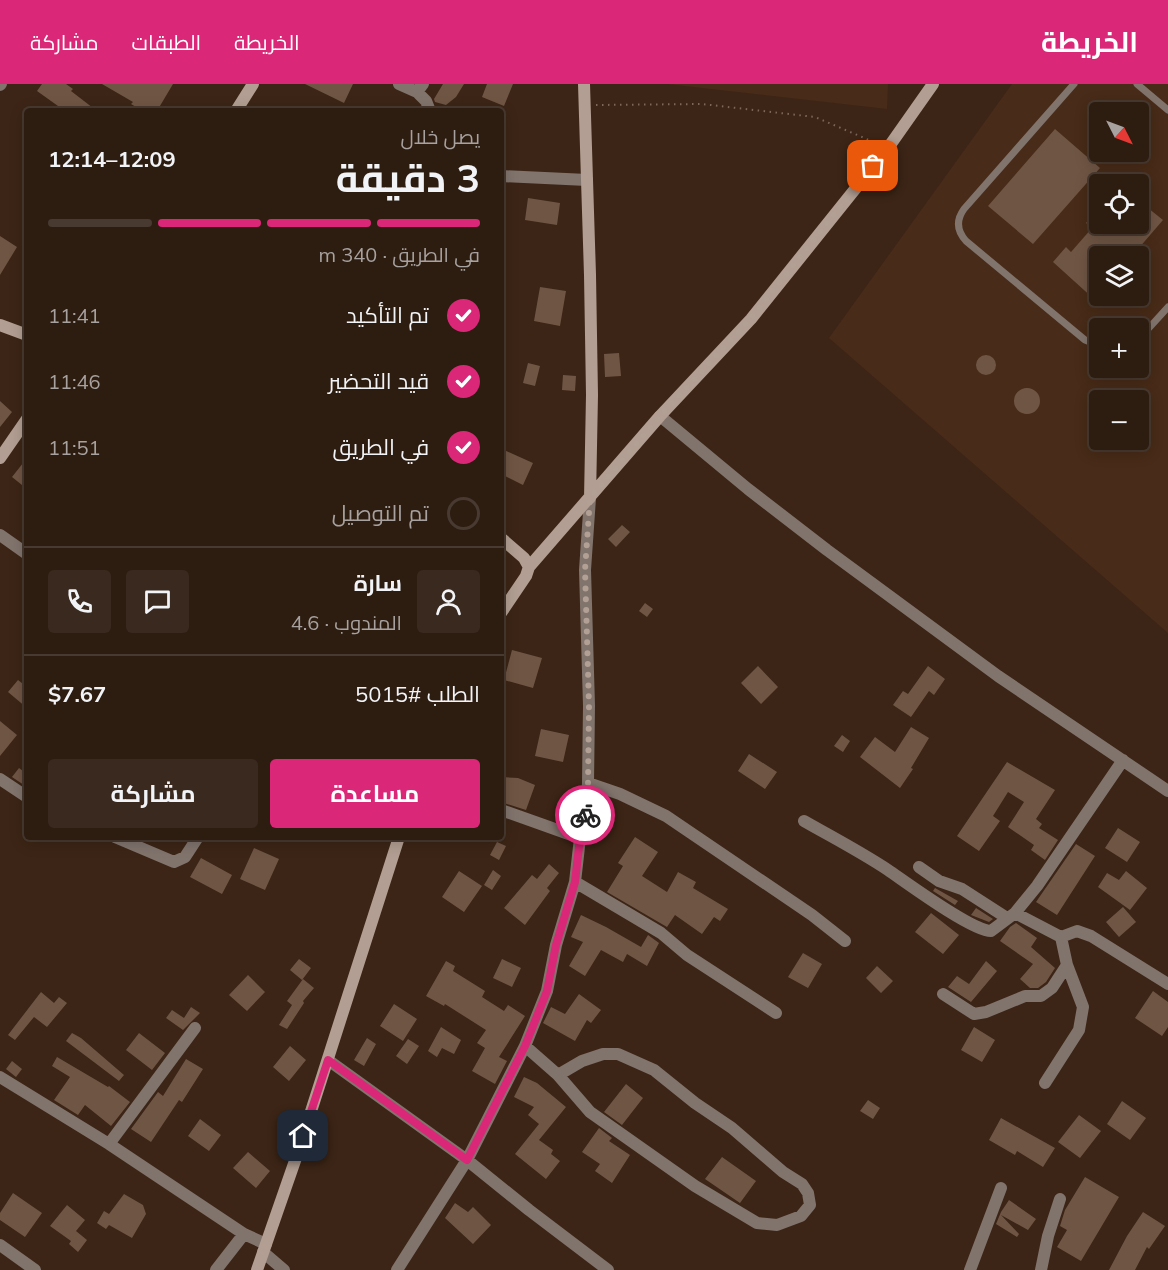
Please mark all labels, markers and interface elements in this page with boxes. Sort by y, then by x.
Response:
text: الخريطة [1041,24,1138,59]
text: مشاركة [30,29,99,55]
text: الطبقات [132,29,201,55]
text: الخريطة [234,29,300,55]
north arrow [1089,102,1149,162]
map controls [1089,102,1149,450]
text: يصل خلال [401,124,480,149]
pin [847,140,898,191]
text: 12:09–12:14 [48,145,176,173]
icon: bag [856,149,889,182]
text: 3 دقيقة [336,153,480,202]
button: locate [1089,174,1149,234]
text: في الطريق · 340 m [318,242,480,267]
button: layers [1089,246,1149,306]
icon: check [447,299,480,332]
text: تم التأكيد [346,301,429,329]
text: 11:41 [48,303,101,328]
button: + [1089,318,1149,378]
icon: check [447,365,480,398]
text: قيد التحضير [328,367,429,395]
text: 11:46 [48,369,101,394]
button: − [1089,390,1149,450]
icon: check [447,431,480,464]
text: في الطريق [332,433,429,461]
text: 11:51 [48,435,101,460]
text: تم التوصيل [332,499,429,527]
text: سارة [354,569,402,597]
button: phone [48,570,111,633]
button: chat [126,570,189,633]
button: person [417,570,480,633]
text: المندوب · 4.6 [291,610,402,635]
text: $7.67 [48,680,106,708]
text: الطلب #5015 [355,680,480,708]
button: مشاركة [48,759,258,828]
button: مساعدة [270,759,480,828]
courier [555,785,615,845]
icon: bike [569,799,602,832]
pin [277,1110,328,1161]
icon: home [286,1119,319,1152]

